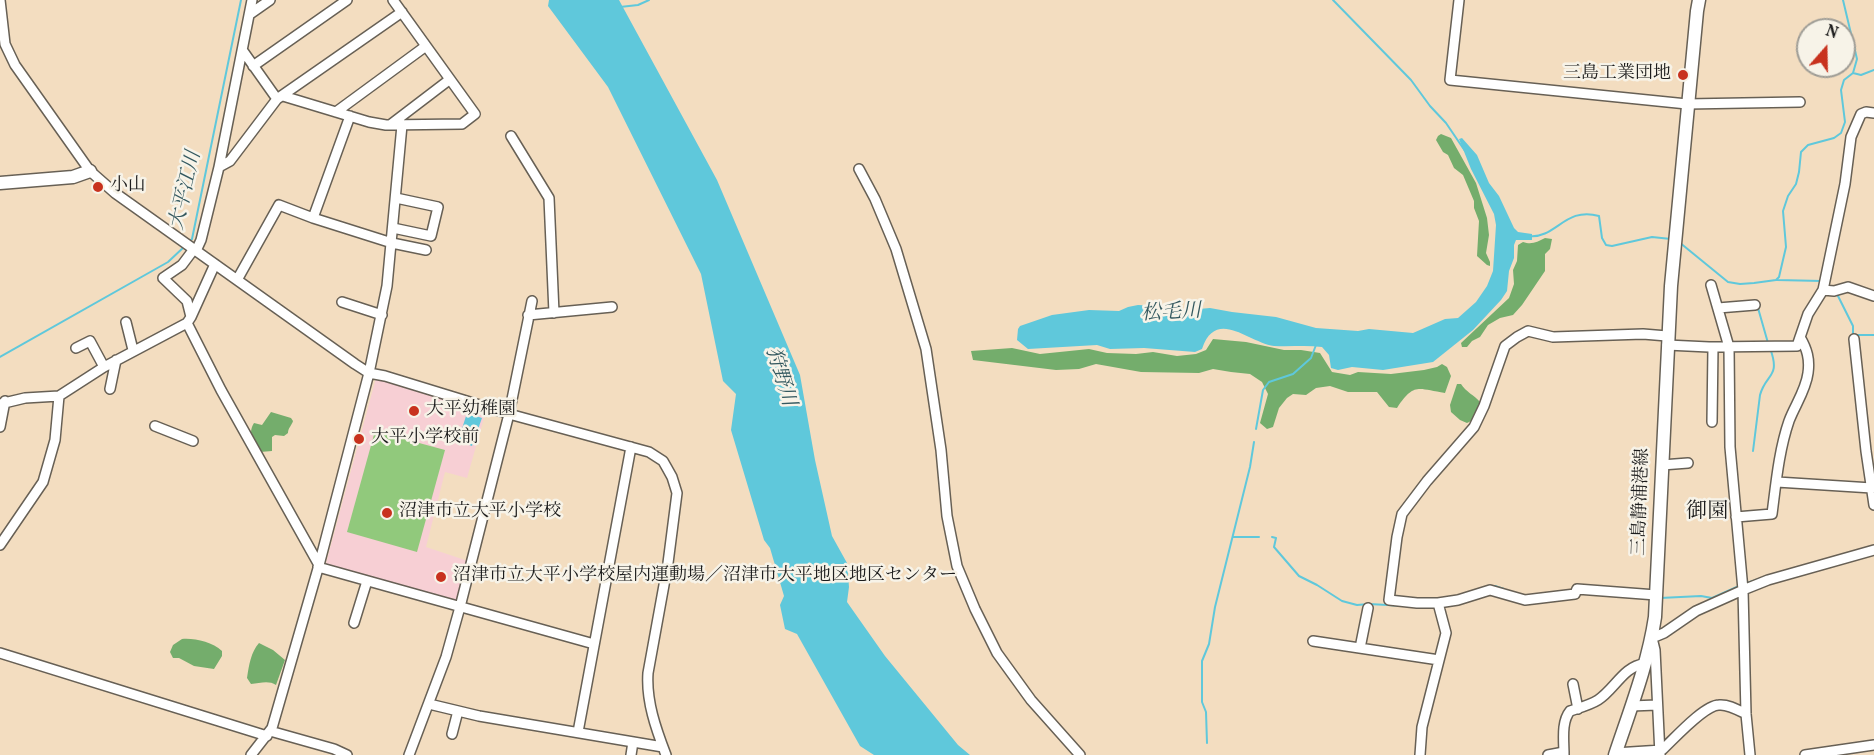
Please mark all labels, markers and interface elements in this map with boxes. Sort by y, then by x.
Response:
north arrow [1796,18,1856,78]
text: N [1822,21,1841,45]
place label: 三島工業団地 [1563,64,1671,86]
marker: 三島工業団地 [1676,68,1690,82]
water label: 大平江川 [166,149,208,233]
place label: 小山 [110,176,146,198]
marker: 小山 [91,180,105,194]
water label: 松毛川 [1140,300,1202,328]
water label: 狩野川 [759,345,799,409]
place label: 大平幼稚園 [426,400,516,422]
marker: 大平幼稚園 [407,404,421,418]
place label: 大平小学校前 [371,428,479,450]
marker: 大平小学校前 [352,432,366,446]
street label: 三島静浦港線 [1629,448,1655,556]
district label: 御園 [1686,500,1728,526]
place label: 沼津市立大平小学校 [399,502,561,524]
marker: 沼津市立大平小学校 [380,506,394,520]
place label: 沼津市立大平小学校屋内運動場／沼津市大平地区地区センター [453,566,957,588]
marker: 沼津市立大平小学校屋内運動場／沼津市大平地区地区センター [434,570,448,584]

